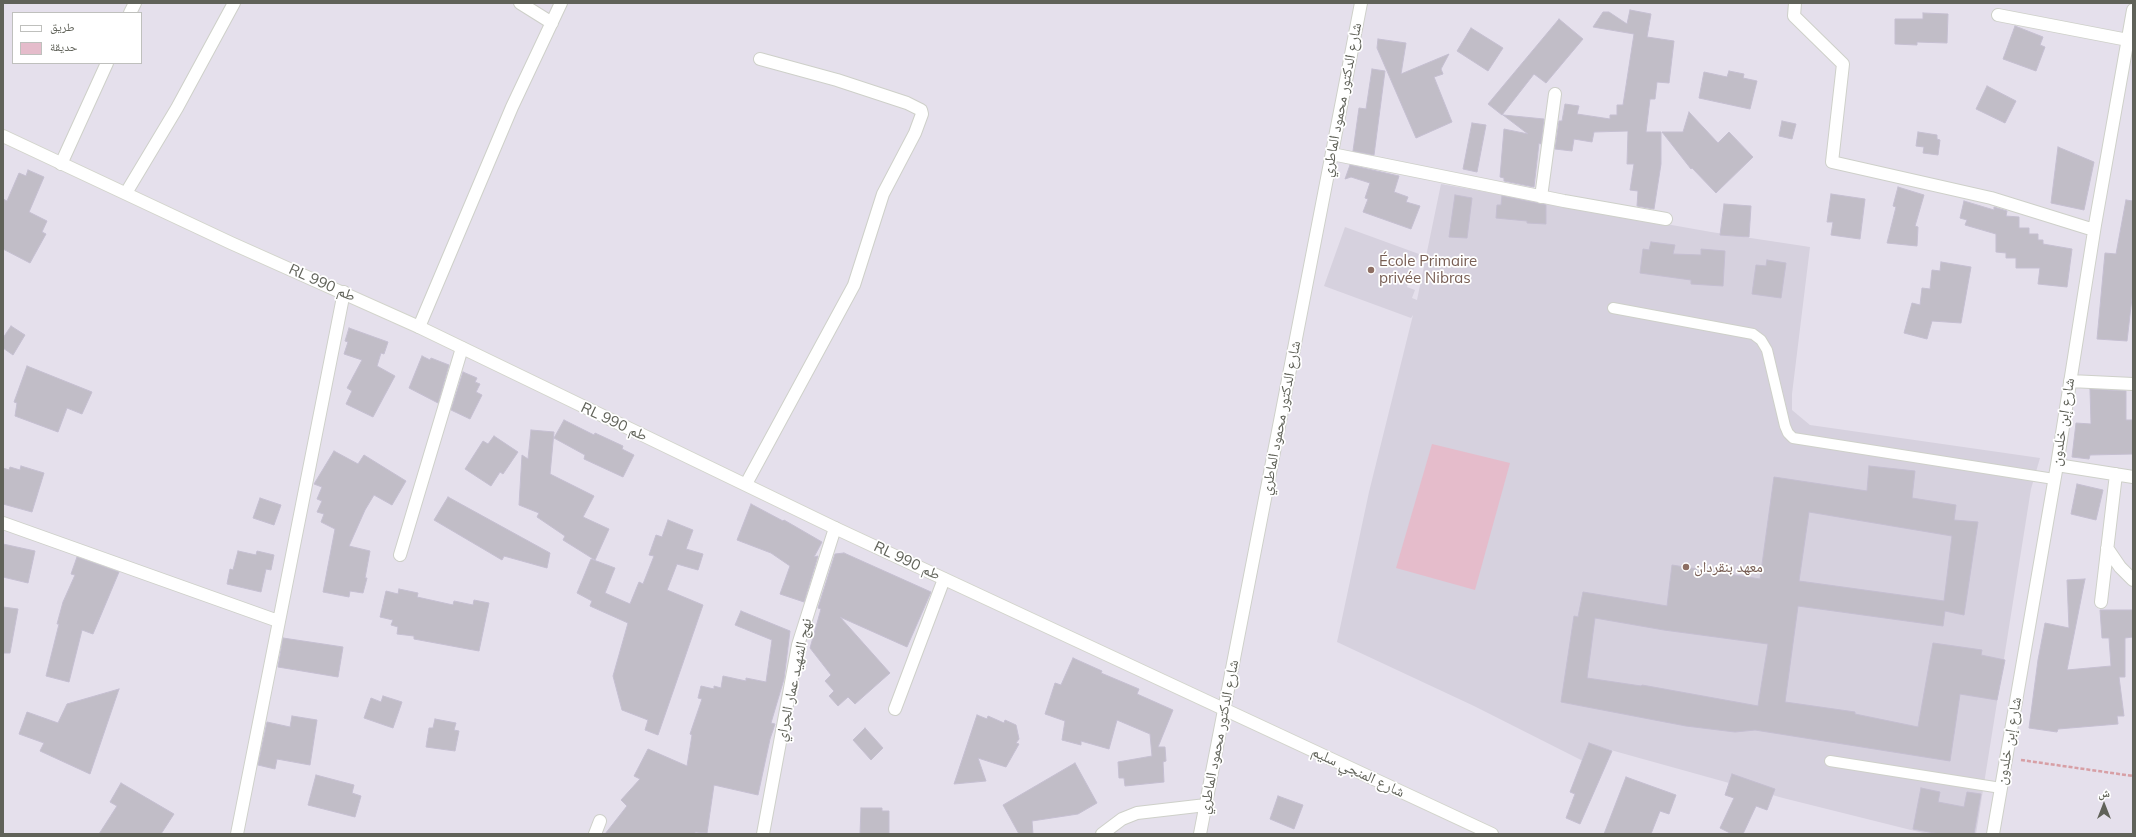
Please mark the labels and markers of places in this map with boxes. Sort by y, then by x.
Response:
place label: École Primaire privée Nibras [1379,252,1477,287]
marker: École Primaire privée Nibras [1366,265,1376,275]
place label: معهد بنقردان [1694,558,1763,576]
marker: معهد بنقردان [1681,562,1691,572]

